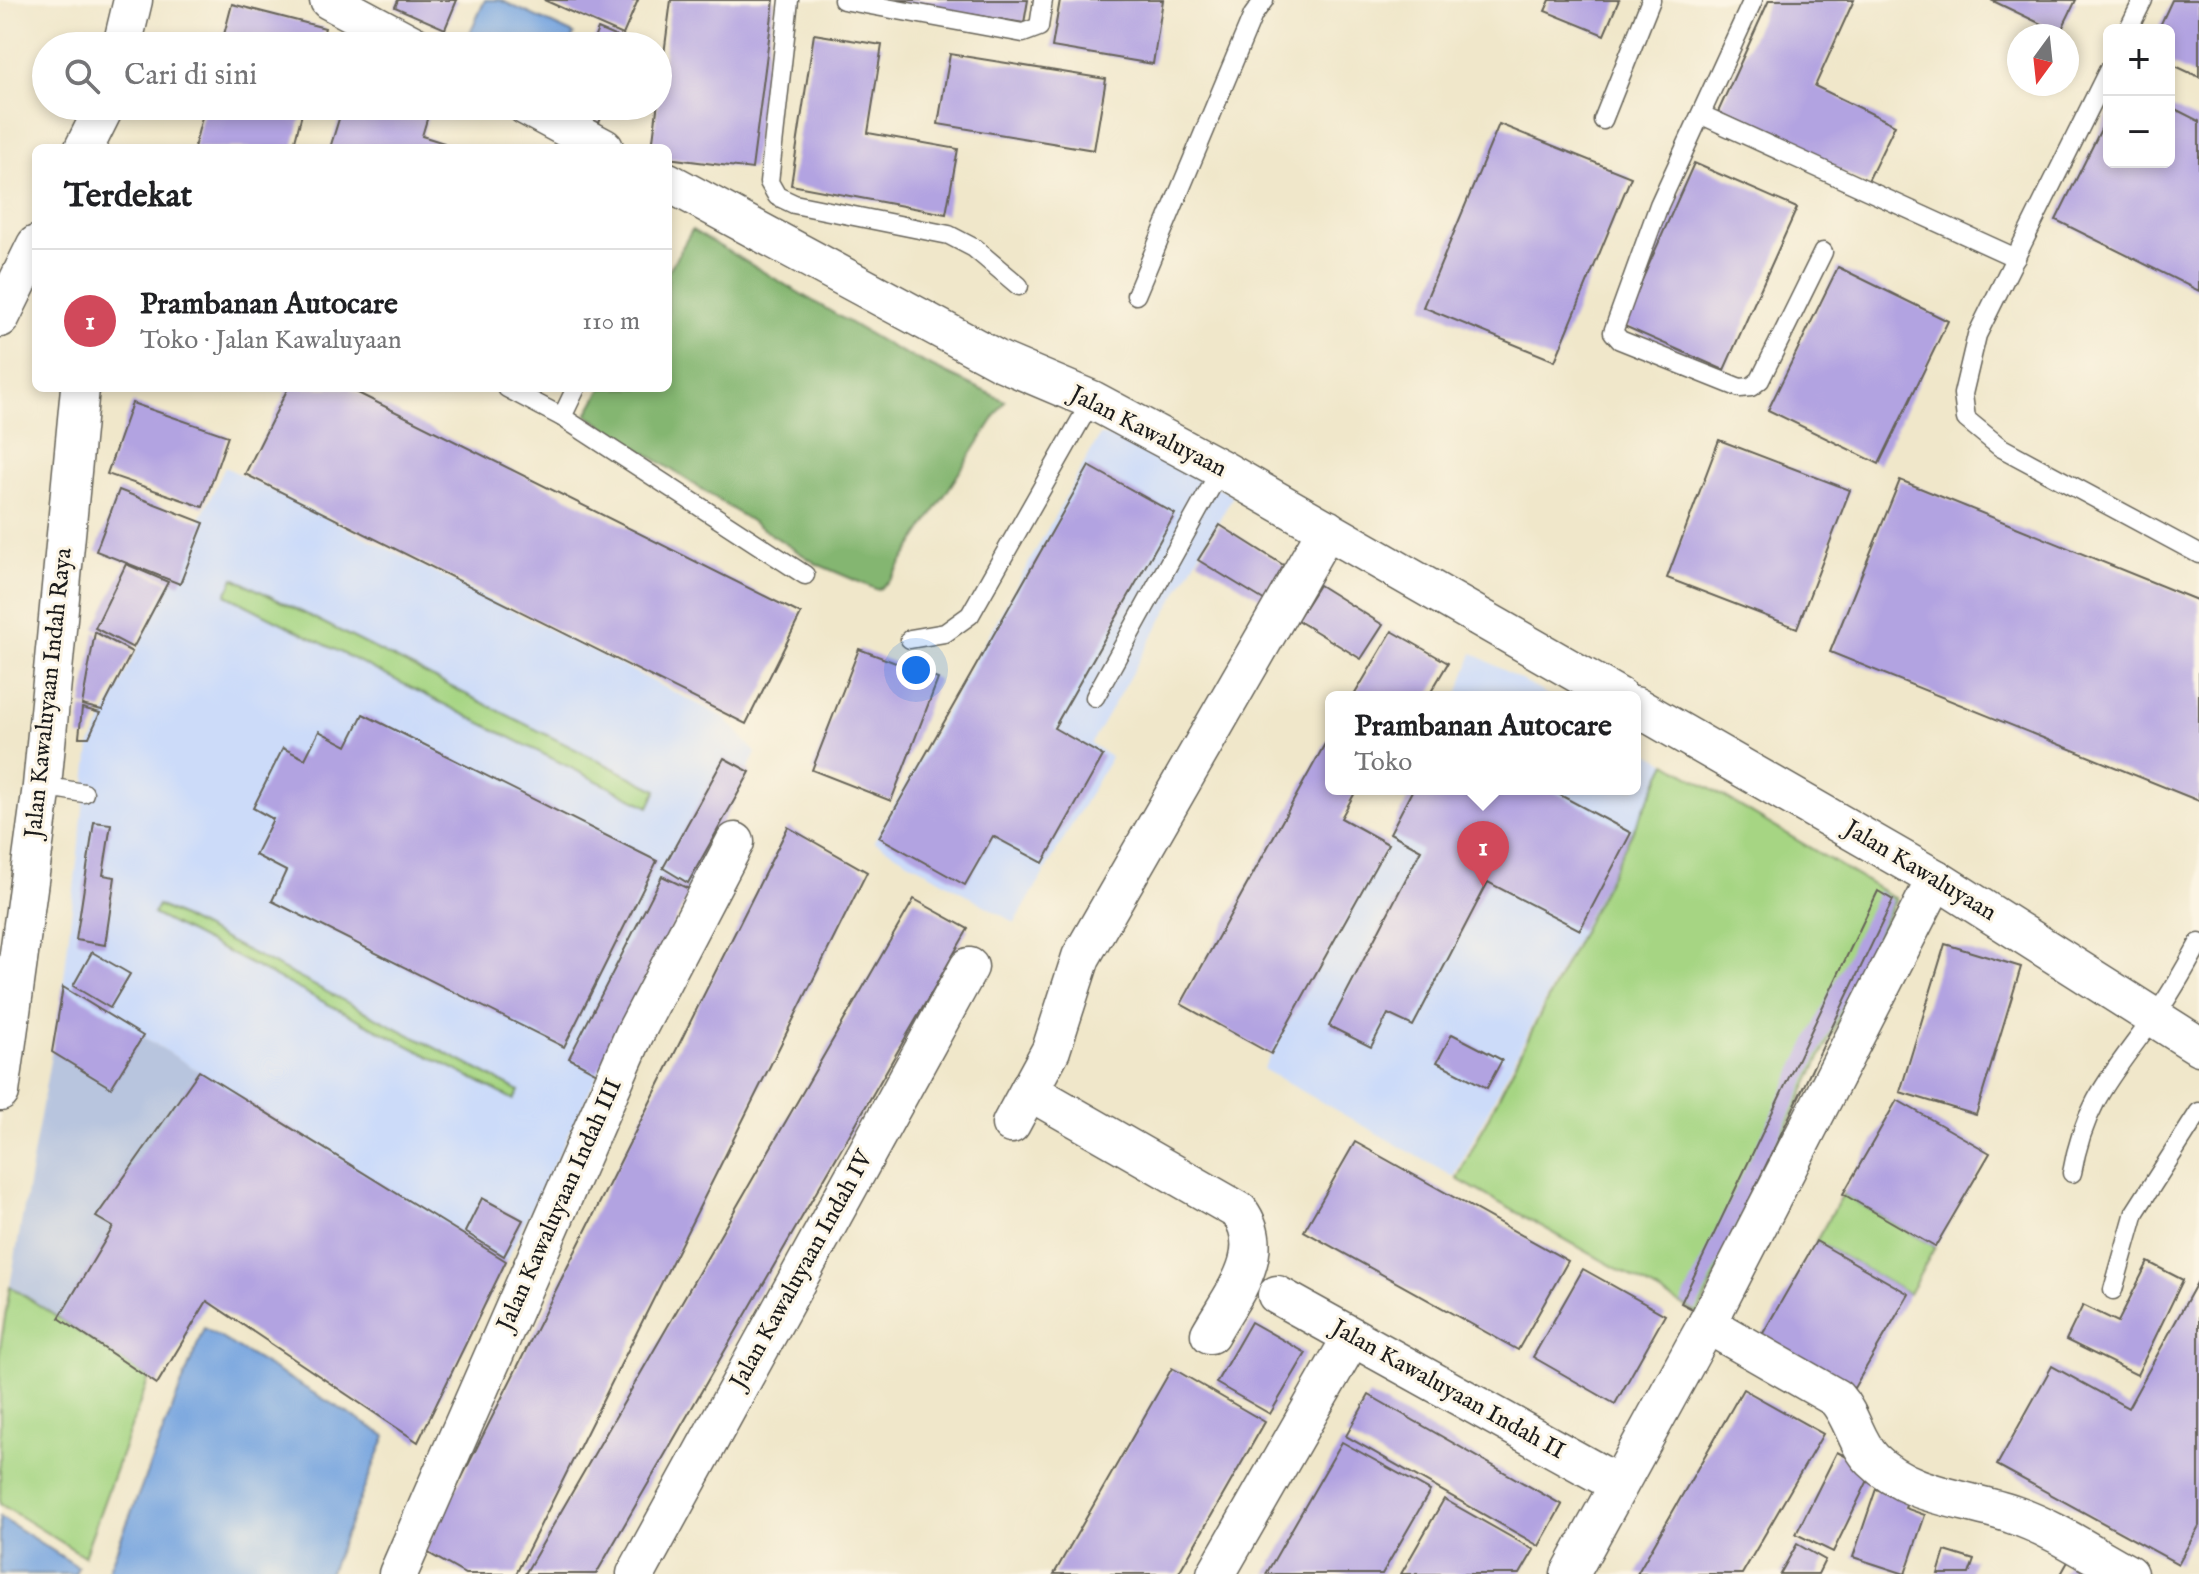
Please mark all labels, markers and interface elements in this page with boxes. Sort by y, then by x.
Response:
north arrow [2007,24,2079,96]
map controls [2103,24,2175,168]
button: + [2103,24,2175,96]
search box [32,32,672,120]
icon: search [60,54,104,98]
text: Cari di sini [124,57,257,95]
button: − [2103,96,2175,168]
text: Terdekat [64,175,192,218]
text: Prambanan Autocare [140,286,398,324]
text: 1 [85,305,95,338]
text: 110 m [582,305,640,338]
text: Toko · Jalan Kawaluyaan [140,324,402,357]
street label: Jalan Kawaluyaan [1062,378,1232,485]
street label: Jalan Kawaluyaan Indah Raya [18,546,80,843]
your location [896,650,936,690]
popup [1325,691,1641,795]
text: Prambanan Autocare [1354,708,1612,746]
text: Toko [1354,746,1412,779]
street label: Jalan Kawaluyaan [1836,812,2002,929]
pin: 1 [1457,821,1509,887]
street label: Jalan Kawaluyaan Indah III [489,1074,630,1339]
street label: Jalan Kawaluyaan Indah IV [722,1144,881,1397]
street label: Jalan Kawaluyaan Indah II [1323,1311,1570,1467]

